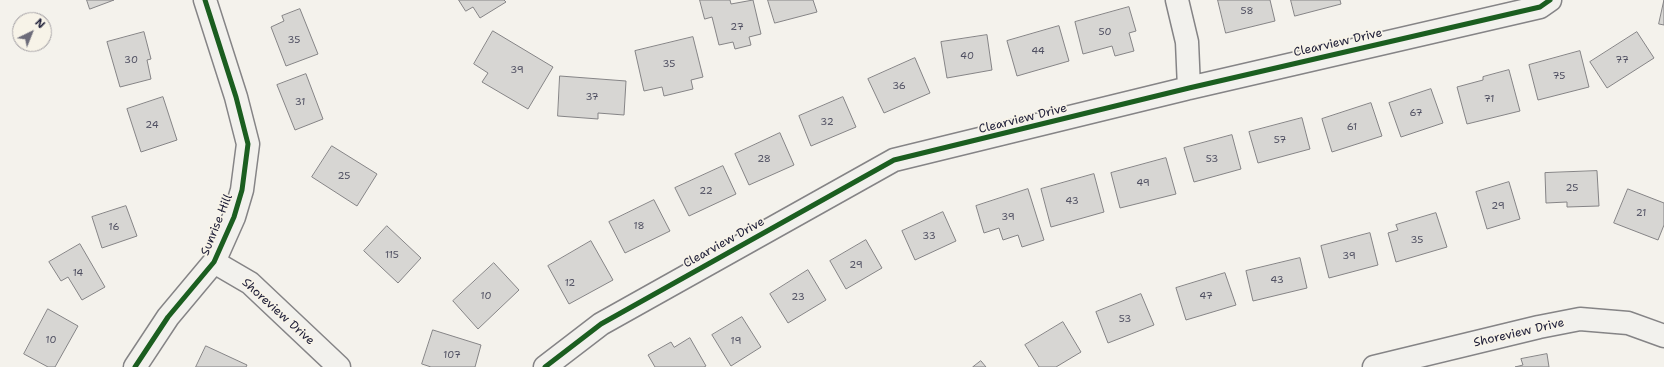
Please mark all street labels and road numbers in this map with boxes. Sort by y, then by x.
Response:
street label: Clearview Drive [1292,26,1384,60]
street label: Clearview Drive [977,101,1069,137]
street label: Sunrise Hill [198,192,236,258]
street label: Clearview Drive [681,215,767,271]
street label: Shoreview Drive [239,276,317,348]
street label: Shoreview Drive [1472,316,1566,350]

